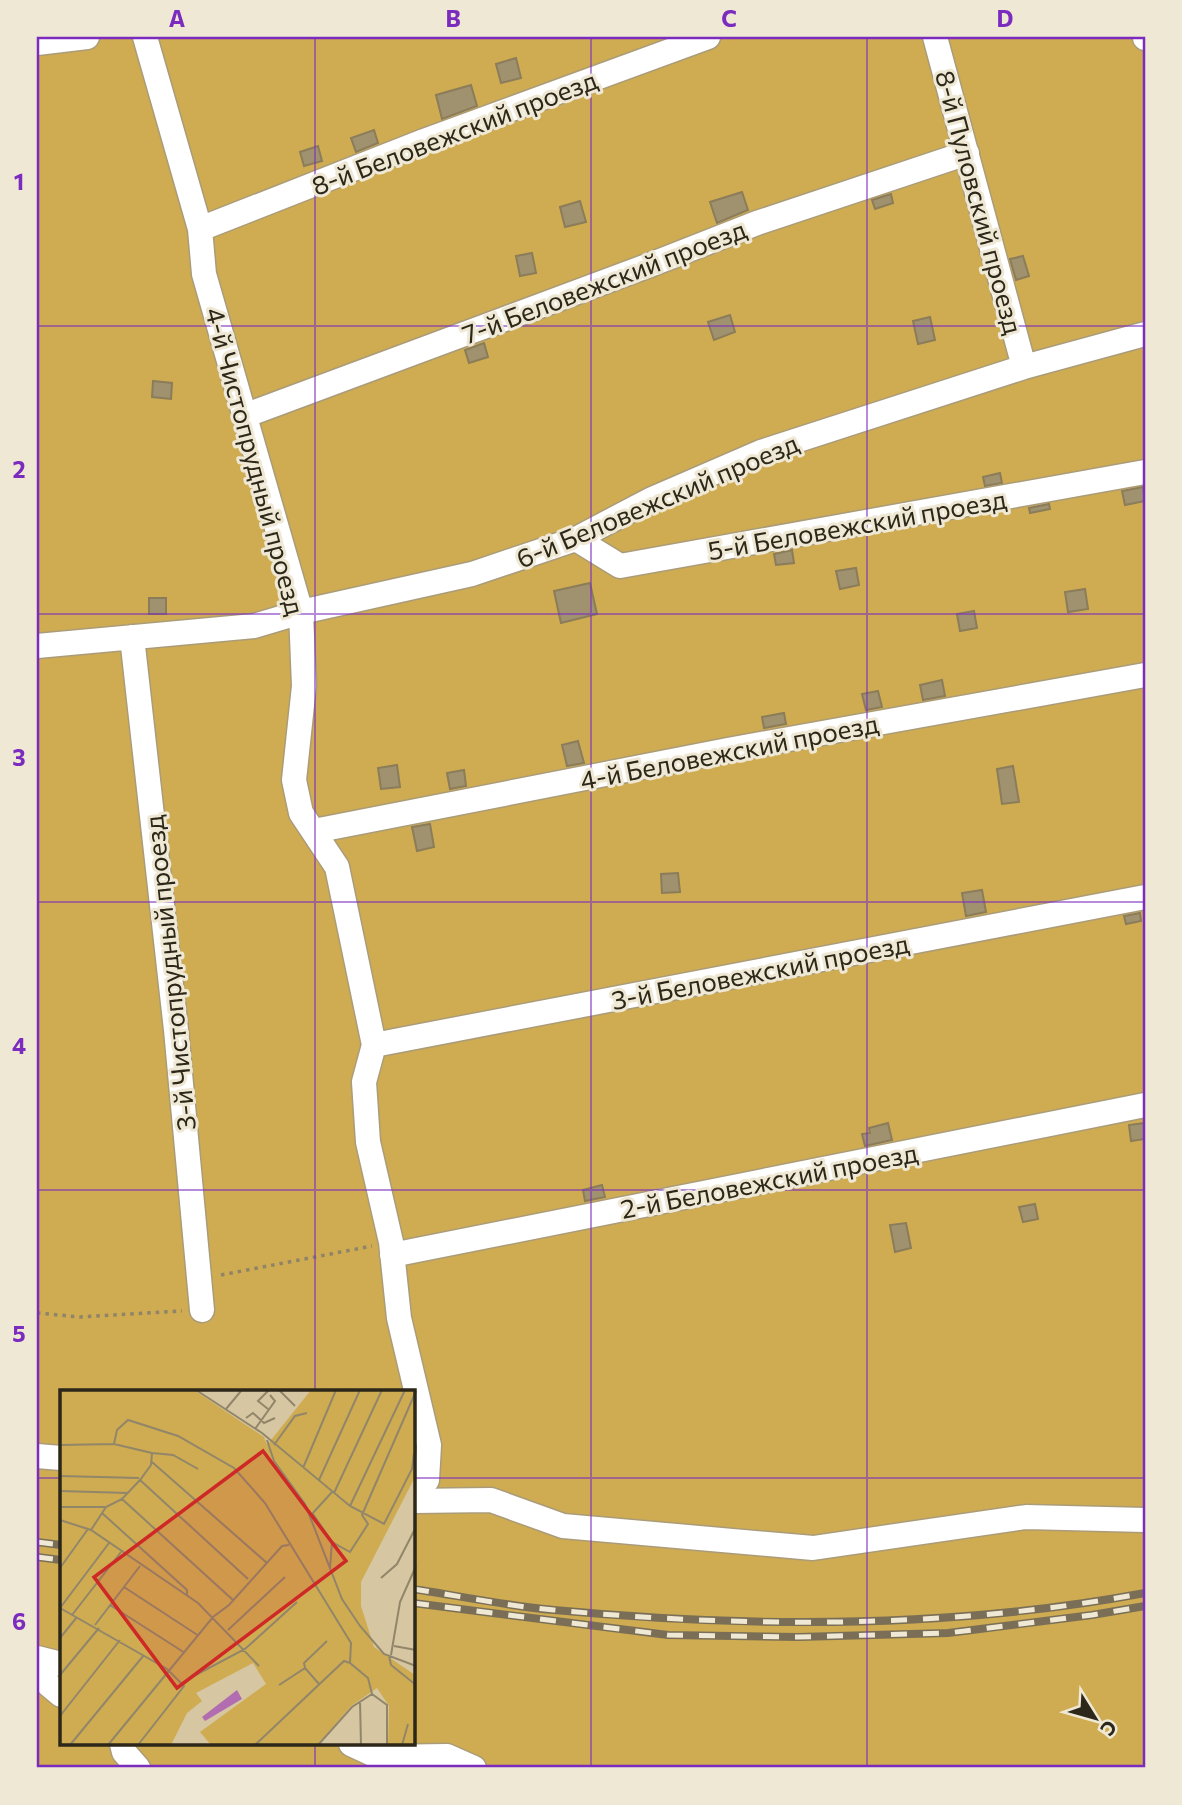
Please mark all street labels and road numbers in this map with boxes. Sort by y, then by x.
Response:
street label: 8-й Беловежский проезд [307,63,601,201]
street label: 8-й Пуловский проезд [930,67,1030,337]
street label: 7-й Беловежский проезд [458,213,750,349]
street label: 4-й Чистопрудный проезд [200,304,312,618]
street label: 6-й Беловежский проезд [511,426,803,574]
street label: 5-й Беловежский проезд [705,482,1009,566]
street label: 4-й Беловежский проезд [577,707,881,795]
street label: 3-й Чистопрудный проезд [137,814,201,1132]
street label: 3-й Беловежский проезд [609,927,911,1015]
street label: 2-й Беловежский проезд [618,1136,920,1224]

